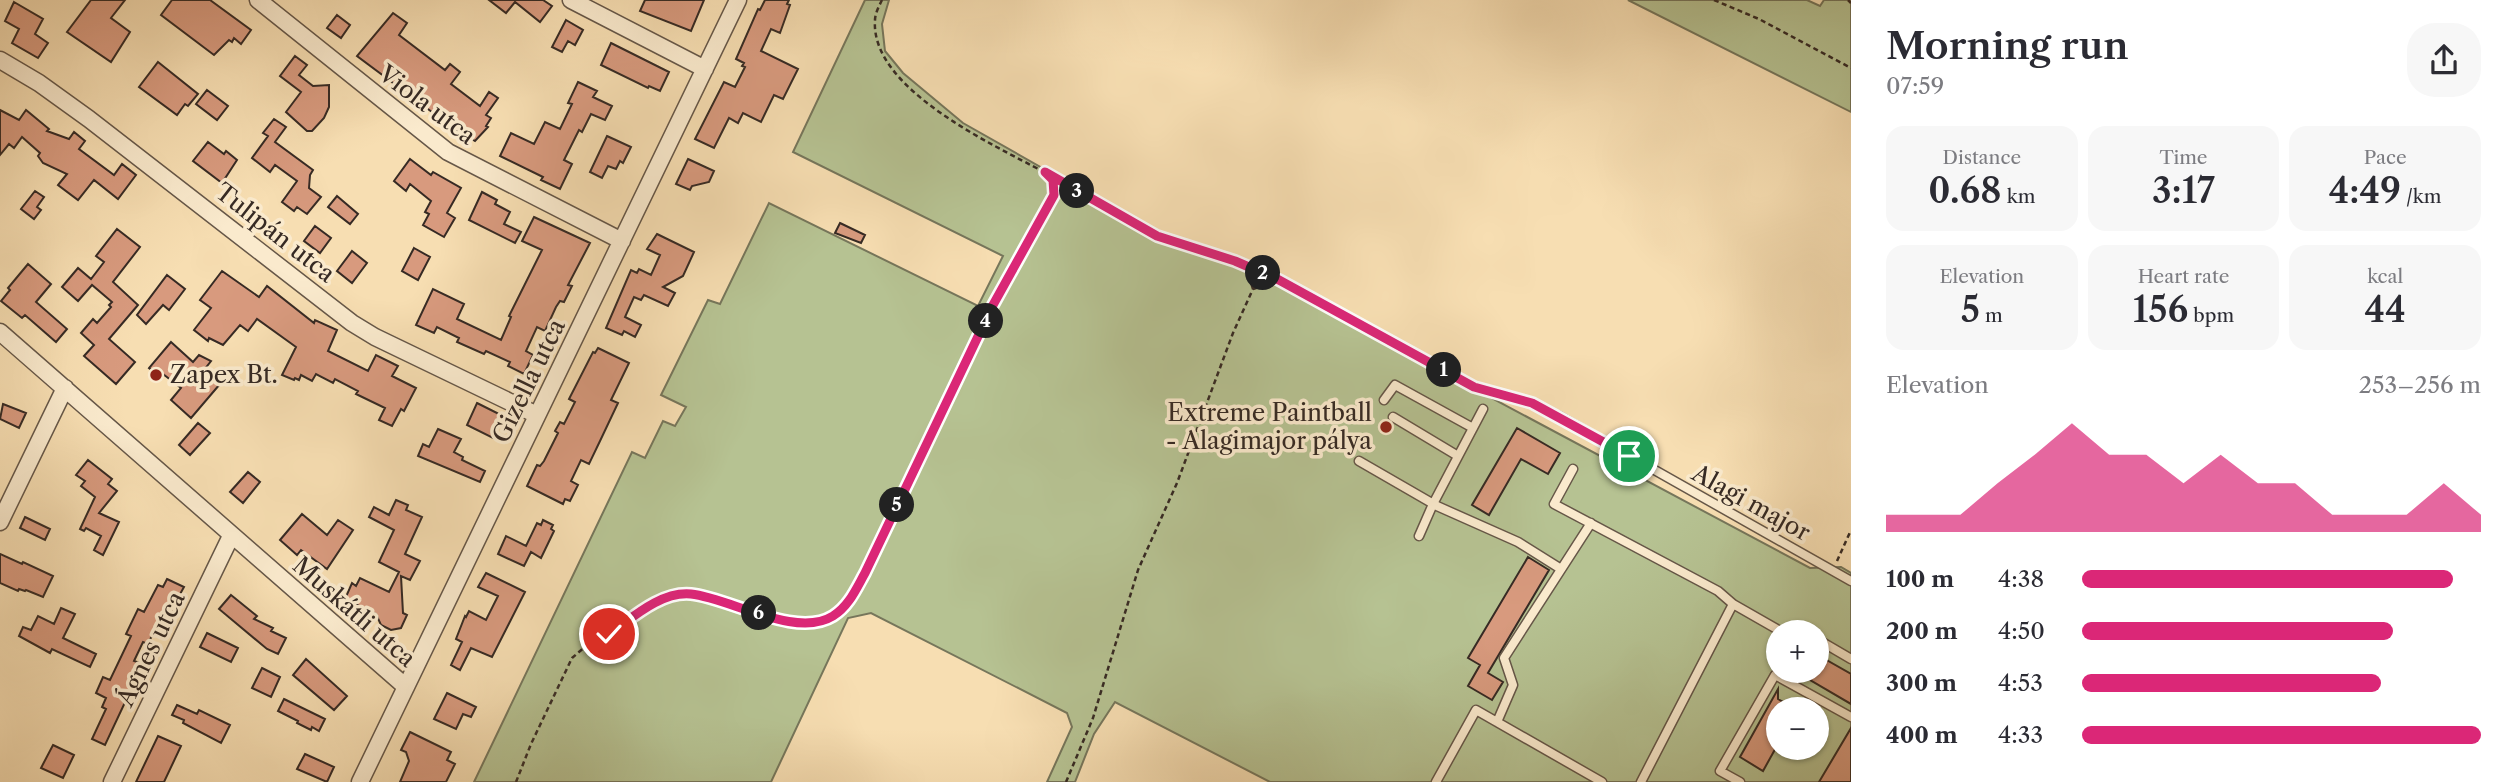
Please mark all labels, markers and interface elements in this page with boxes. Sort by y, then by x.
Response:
text: Morning run [1886,22,2129,69]
button: share [2407,23,2481,97]
street label: Viola utca [372,58,482,151]
text: 07:59 [1886,72,1944,100]
text: Distance [1943,146,2021,169]
text: Time [2159,146,2208,169]
text: Pace [2364,146,2407,169]
text: 0.68 [1928,169,2002,212]
text: 3:17 [2152,169,2215,212]
text: 4:49 [2329,169,2401,212]
pin: 3 [1060,174,1094,208]
street label: Tulipán utca [210,177,341,288]
text: 3 [1071,179,1082,202]
text: km [2002,185,2035,208]
text: /km [2401,185,2442,208]
pin: 2 [1246,256,1280,290]
text: 2 [1257,261,1268,284]
text: Elevation [1939,265,2024,288]
text: Heart rate [2138,265,2229,288]
text: kcal [2367,265,2403,288]
text: 5 [1961,288,1980,331]
text: 156 [2133,288,2188,331]
text: 44 [2365,288,2406,331]
pin: 4 [968,304,1004,338]
text: m [1980,304,2003,327]
text: bpm [2188,304,2234,327]
text: 4 [980,309,991,332]
street label: Gizella utca [486,314,571,447]
pin: 1 [1426,352,1462,388]
text: 1 [1439,358,1448,381]
place label: Zapex Bt. [170,360,278,389]
marker: Zapex Bt. [148,367,164,383]
text: Elevation [1886,371,1989,399]
text: 253–256 m [2359,371,2481,399]
place label: Extreme Paintball - Alagimajor pálya [1166,398,1372,455]
marker: Extreme Paintball - Alagimajor pálya [1378,419,1394,435]
pin [1599,426,1659,486]
icon: arrive [1610,437,1648,475]
street label: Alagi major [1686,458,1815,547]
pin: 5 [880,488,914,522]
text: 5 [891,493,902,516]
street label: Muskátli utca [287,551,422,673]
text: 100 m [1886,565,1954,593]
text: 4:38 [1998,565,2044,593]
street label: Ágnes utca [110,586,191,712]
pin: 6 [742,596,776,630]
text: 6 [753,601,764,624]
pin [579,604,639,664]
icon: check [590,615,628,653]
text: 200 m [1886,617,1958,645]
text: 4:50 [1998,617,2045,645]
map controls [1766,620,1829,760]
button: + [1766,620,1829,683]
text: 300 m [1886,669,1957,697]
text: 4:53 [1998,669,2043,697]
button: − [1766,697,1829,760]
text: 400 m [1886,721,1958,749]
text: 4:33 [1998,721,2043,749]

